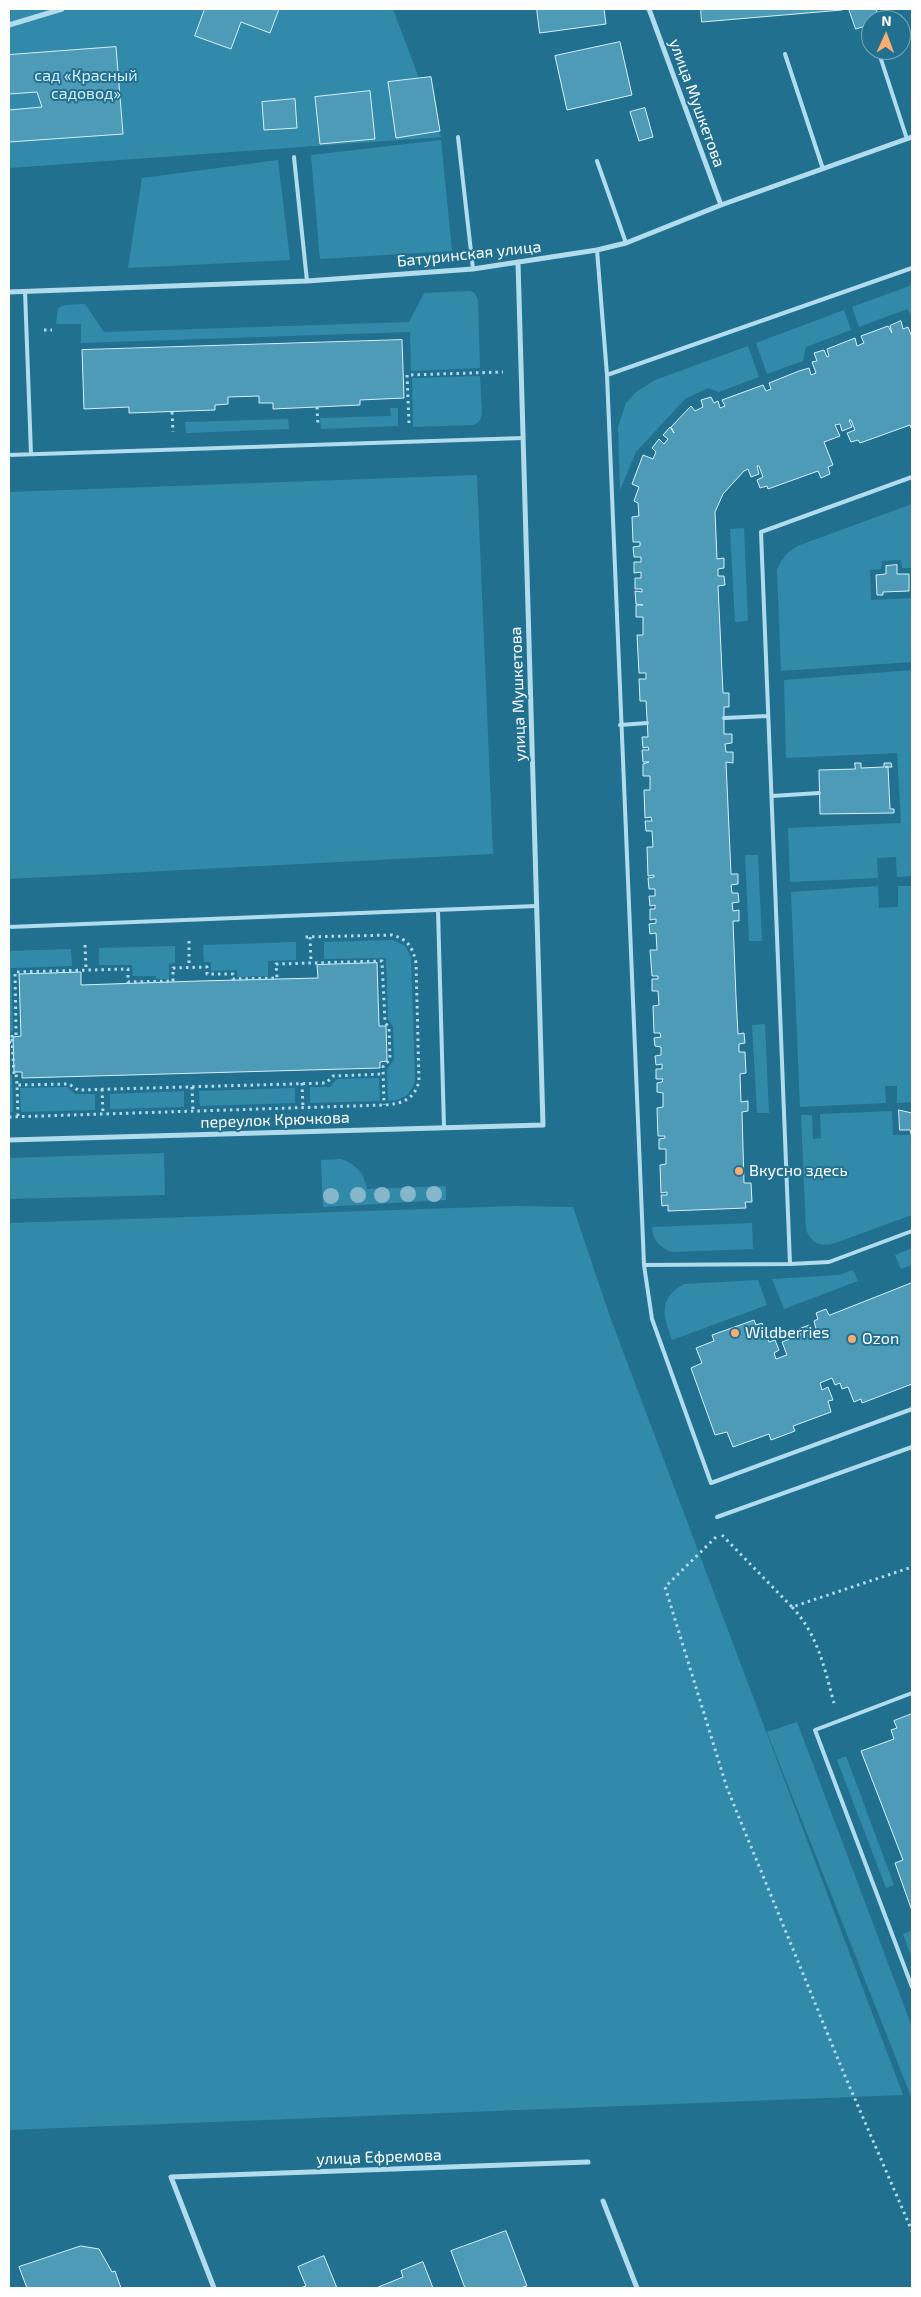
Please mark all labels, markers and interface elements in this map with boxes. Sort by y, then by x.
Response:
north arrow [861,10,911,60]
text: N [881,12,892,29]
street label: улица Мушкетова [665,36,729,170]
park label: сад «Красный садовод» [34,66,138,104]
street label: Батуринская улица [396,237,542,271]
street label: улица Мушкетова [506,626,530,762]
street label: переулок Крючкова [200,1108,350,1132]
place label: Вкусно здесь [749,1161,848,1181]
marker: Вкусно здесь [733,1165,745,1177]
place label: Wildberries [745,1323,829,1343]
marker: Wildberries [729,1327,741,1339]
place label: Ozon [862,1329,899,1349]
marker: Ozon [846,1333,858,1345]
street label: улица Ефремова [316,2145,442,2169]

